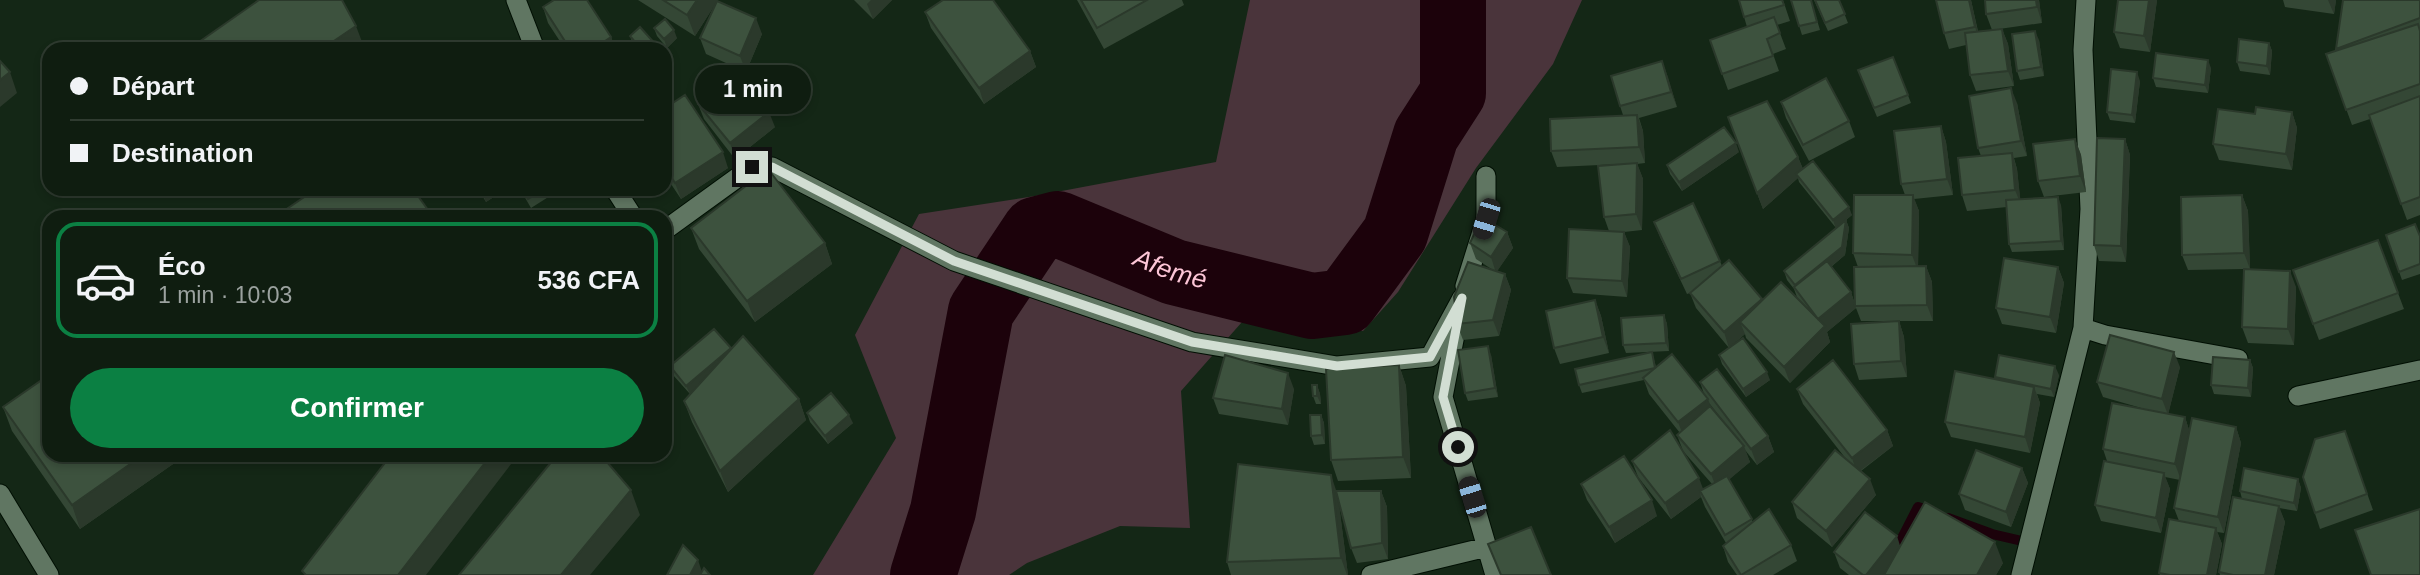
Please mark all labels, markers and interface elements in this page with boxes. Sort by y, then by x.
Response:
callout: 1 min [694,66,810,114]
text: Départ [112,71,194,101]
text: 1 min [723,76,783,102]
text: Destination [112,138,254,168]
route end [736,151,768,183]
car [1470,196,1503,242]
water label: Afemé [1128,241,1210,295]
icon: car [74,249,137,312]
text: Éco [158,251,206,281]
text: 536 CFA [537,265,640,295]
text: 1 min · 10:03 [158,282,292,308]
button: Confirmer [70,368,644,448]
route start [1442,431,1474,463]
car [1456,474,1489,520]

